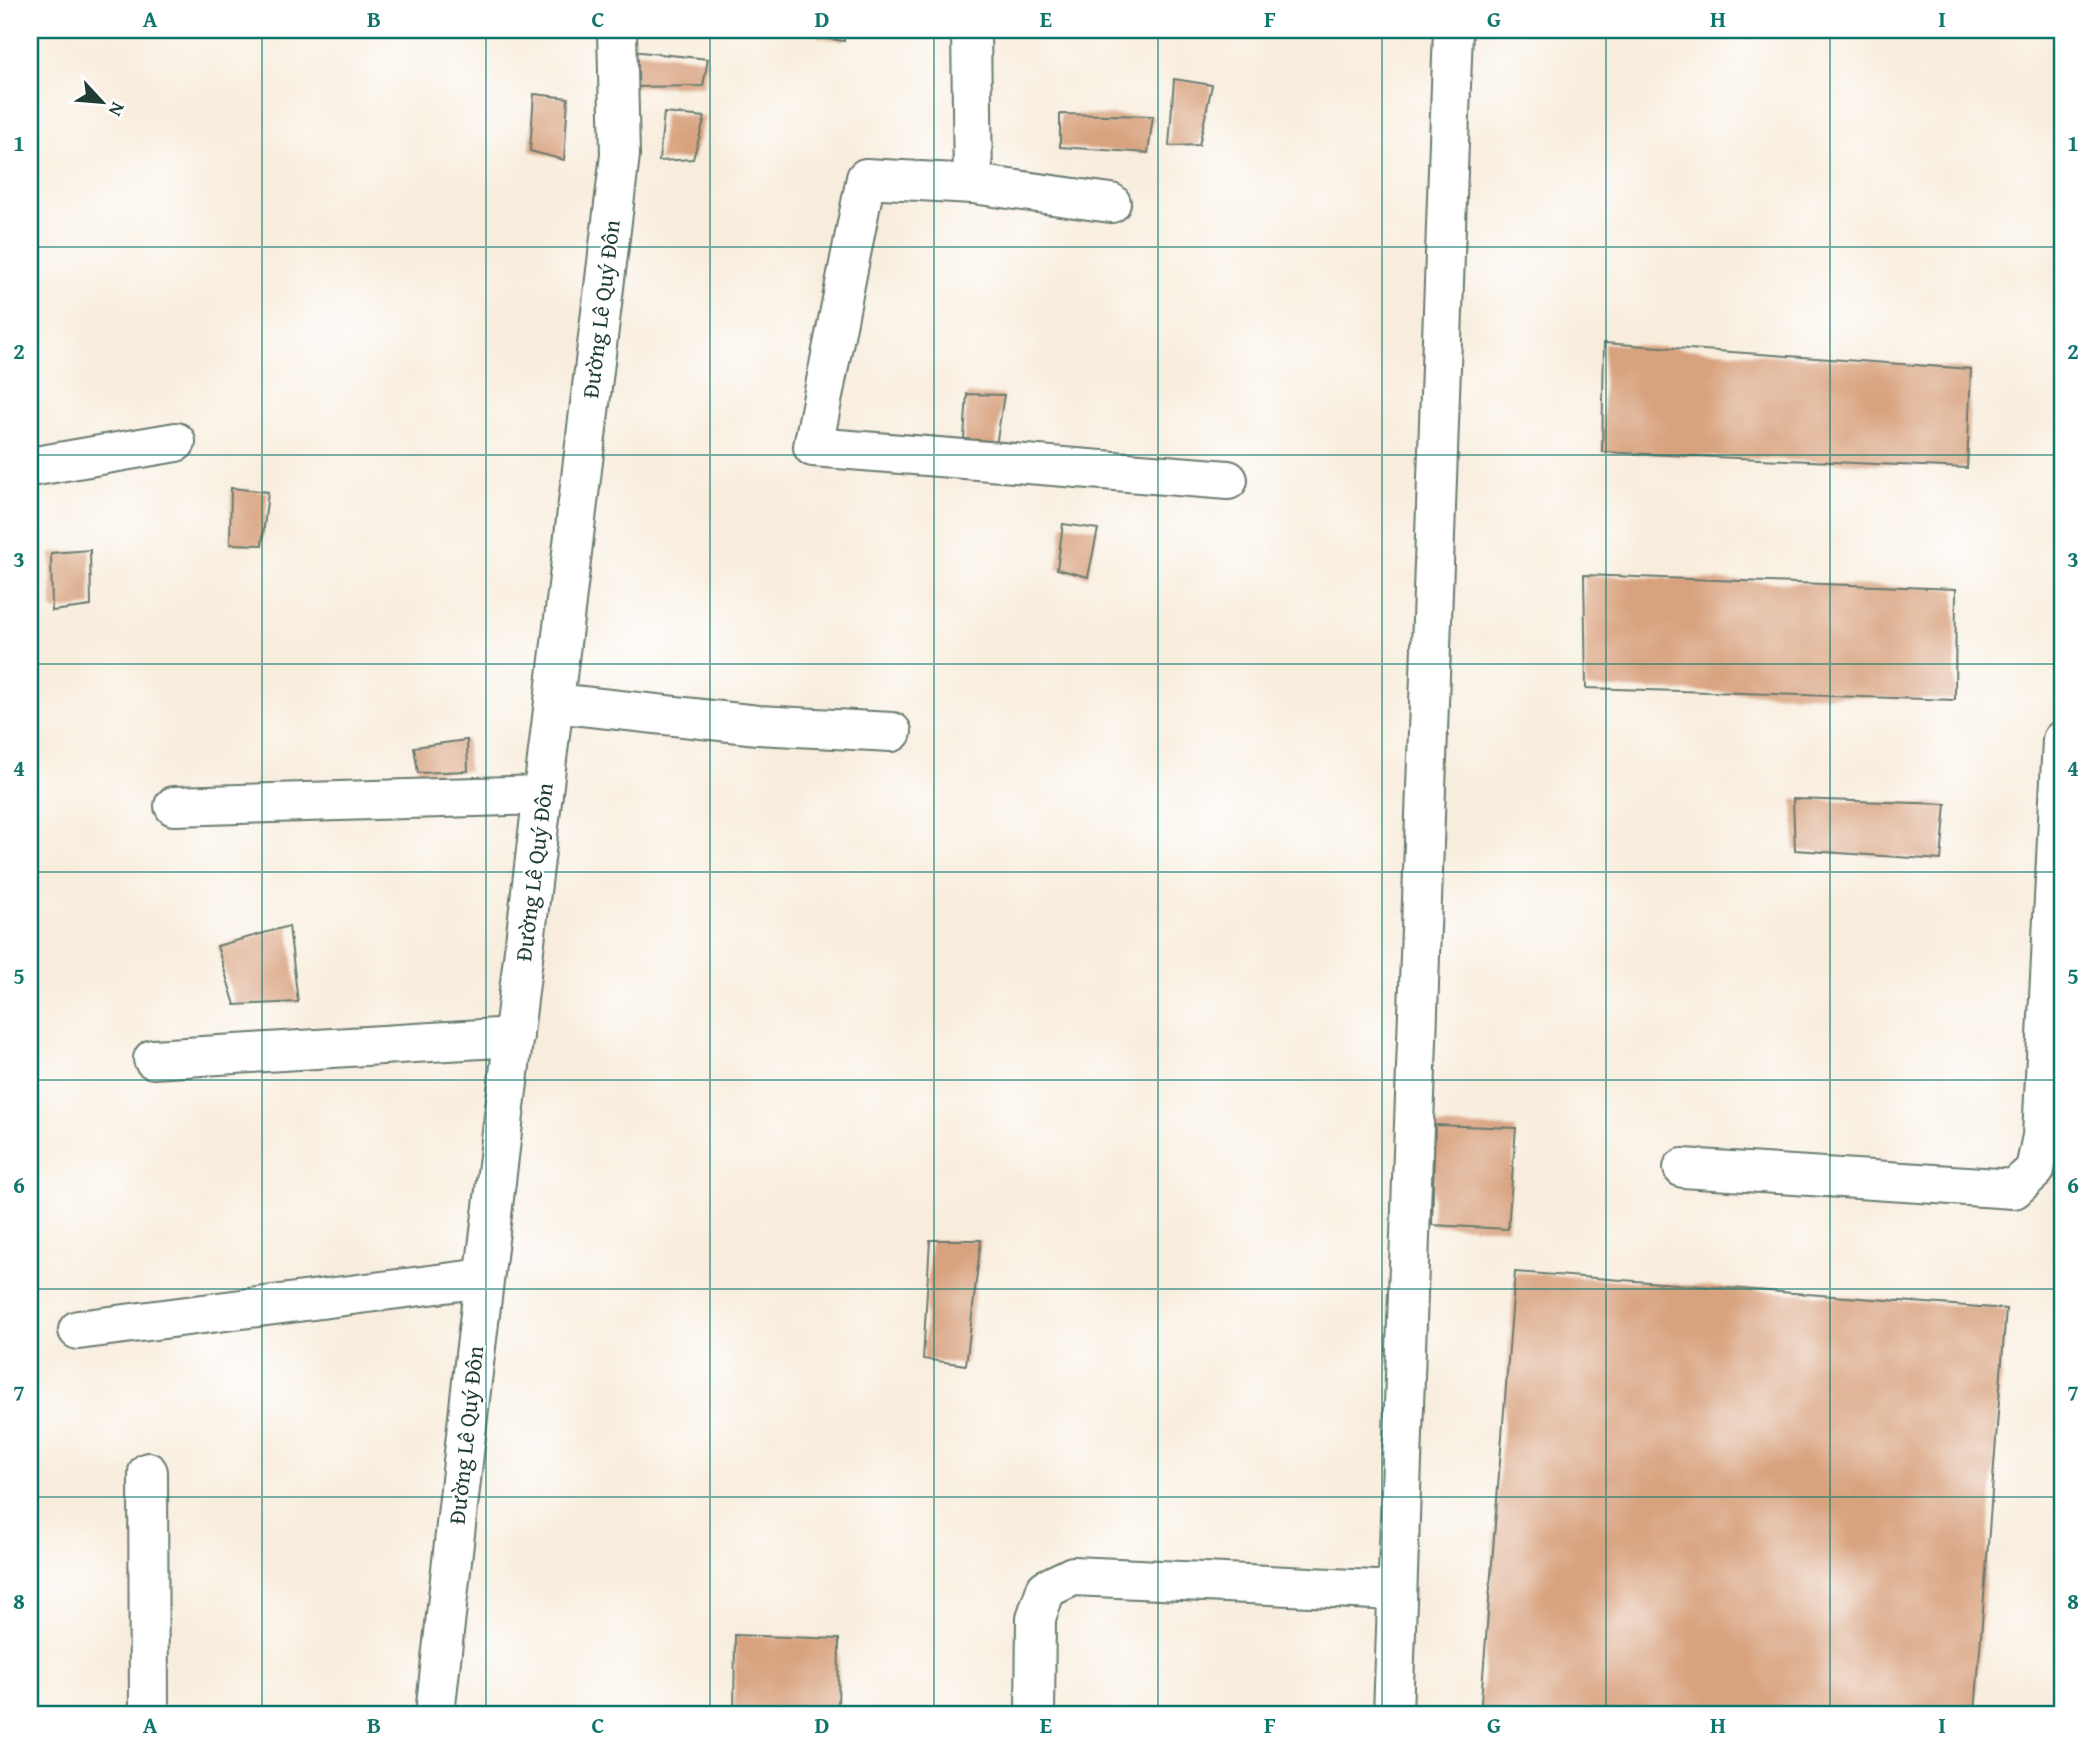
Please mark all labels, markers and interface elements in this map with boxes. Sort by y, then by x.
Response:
text: A [143,2,158,35]
text: B [367,2,381,35]
text: C [591,2,605,35]
text: D [815,2,830,35]
text: E [1040,2,1052,35]
text: F [1264,2,1276,35]
text: G [1487,2,1501,35]
text: H [1710,2,1726,35]
text: I [1938,2,1946,35]
north arrow [66,66,136,136]
text: N [102,98,133,122]
text: 1 [13,126,25,159]
text: 1 [2067,126,2079,159]
street label: Đường Lê Quý Đôn [573,218,628,400]
text: 2 [13,334,25,367]
text: 2 [2067,334,2079,367]
text: 3 [13,542,25,575]
text: 3 [2067,542,2079,575]
text: 4 [13,751,25,784]
text: 4 [2067,751,2079,784]
street label: Đường Lê Quý Đôn [506,781,561,963]
text: 5 [13,959,25,992]
text: 5 [2067,959,2079,992]
text: 6 [13,1168,25,1201]
text: 6 [2067,1168,2079,1201]
street label: Đường Lê Quý Đôn [440,1344,491,1526]
text: 7 [13,1376,25,1409]
text: 7 [2067,1376,2079,1409]
text: 8 [13,1584,25,1617]
text: 8 [2067,1584,2079,1617]
text: A [143,1708,158,1741]
text: B [367,1708,381,1741]
text: C [591,1708,605,1741]
text: D [815,1708,830,1741]
text: E [1040,1708,1052,1741]
text: F [1264,1708,1276,1741]
text: G [1487,1708,1501,1741]
text: H [1710,1708,1726,1741]
text: I [1938,1708,1946,1741]

